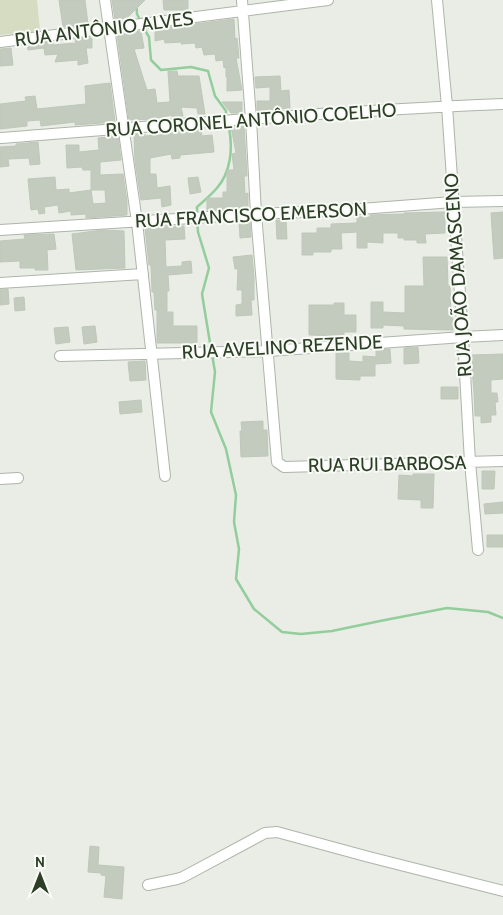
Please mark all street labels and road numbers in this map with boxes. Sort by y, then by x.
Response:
street label: RUA ANTÔNIO ALVES [13,7,195,51]
street label: RUA CORONEL ANTÔNIO COELHO [105,98,397,142]
street label: RUA JOÃO DAMASCENO [438,172,477,378]
street label: RUA FRANCISCO EMERSON [134,197,368,233]
street label: RUA AVELINO REZENDE [181,330,383,364]
street label: RUA RUI BARBOSA [308,451,467,477]

